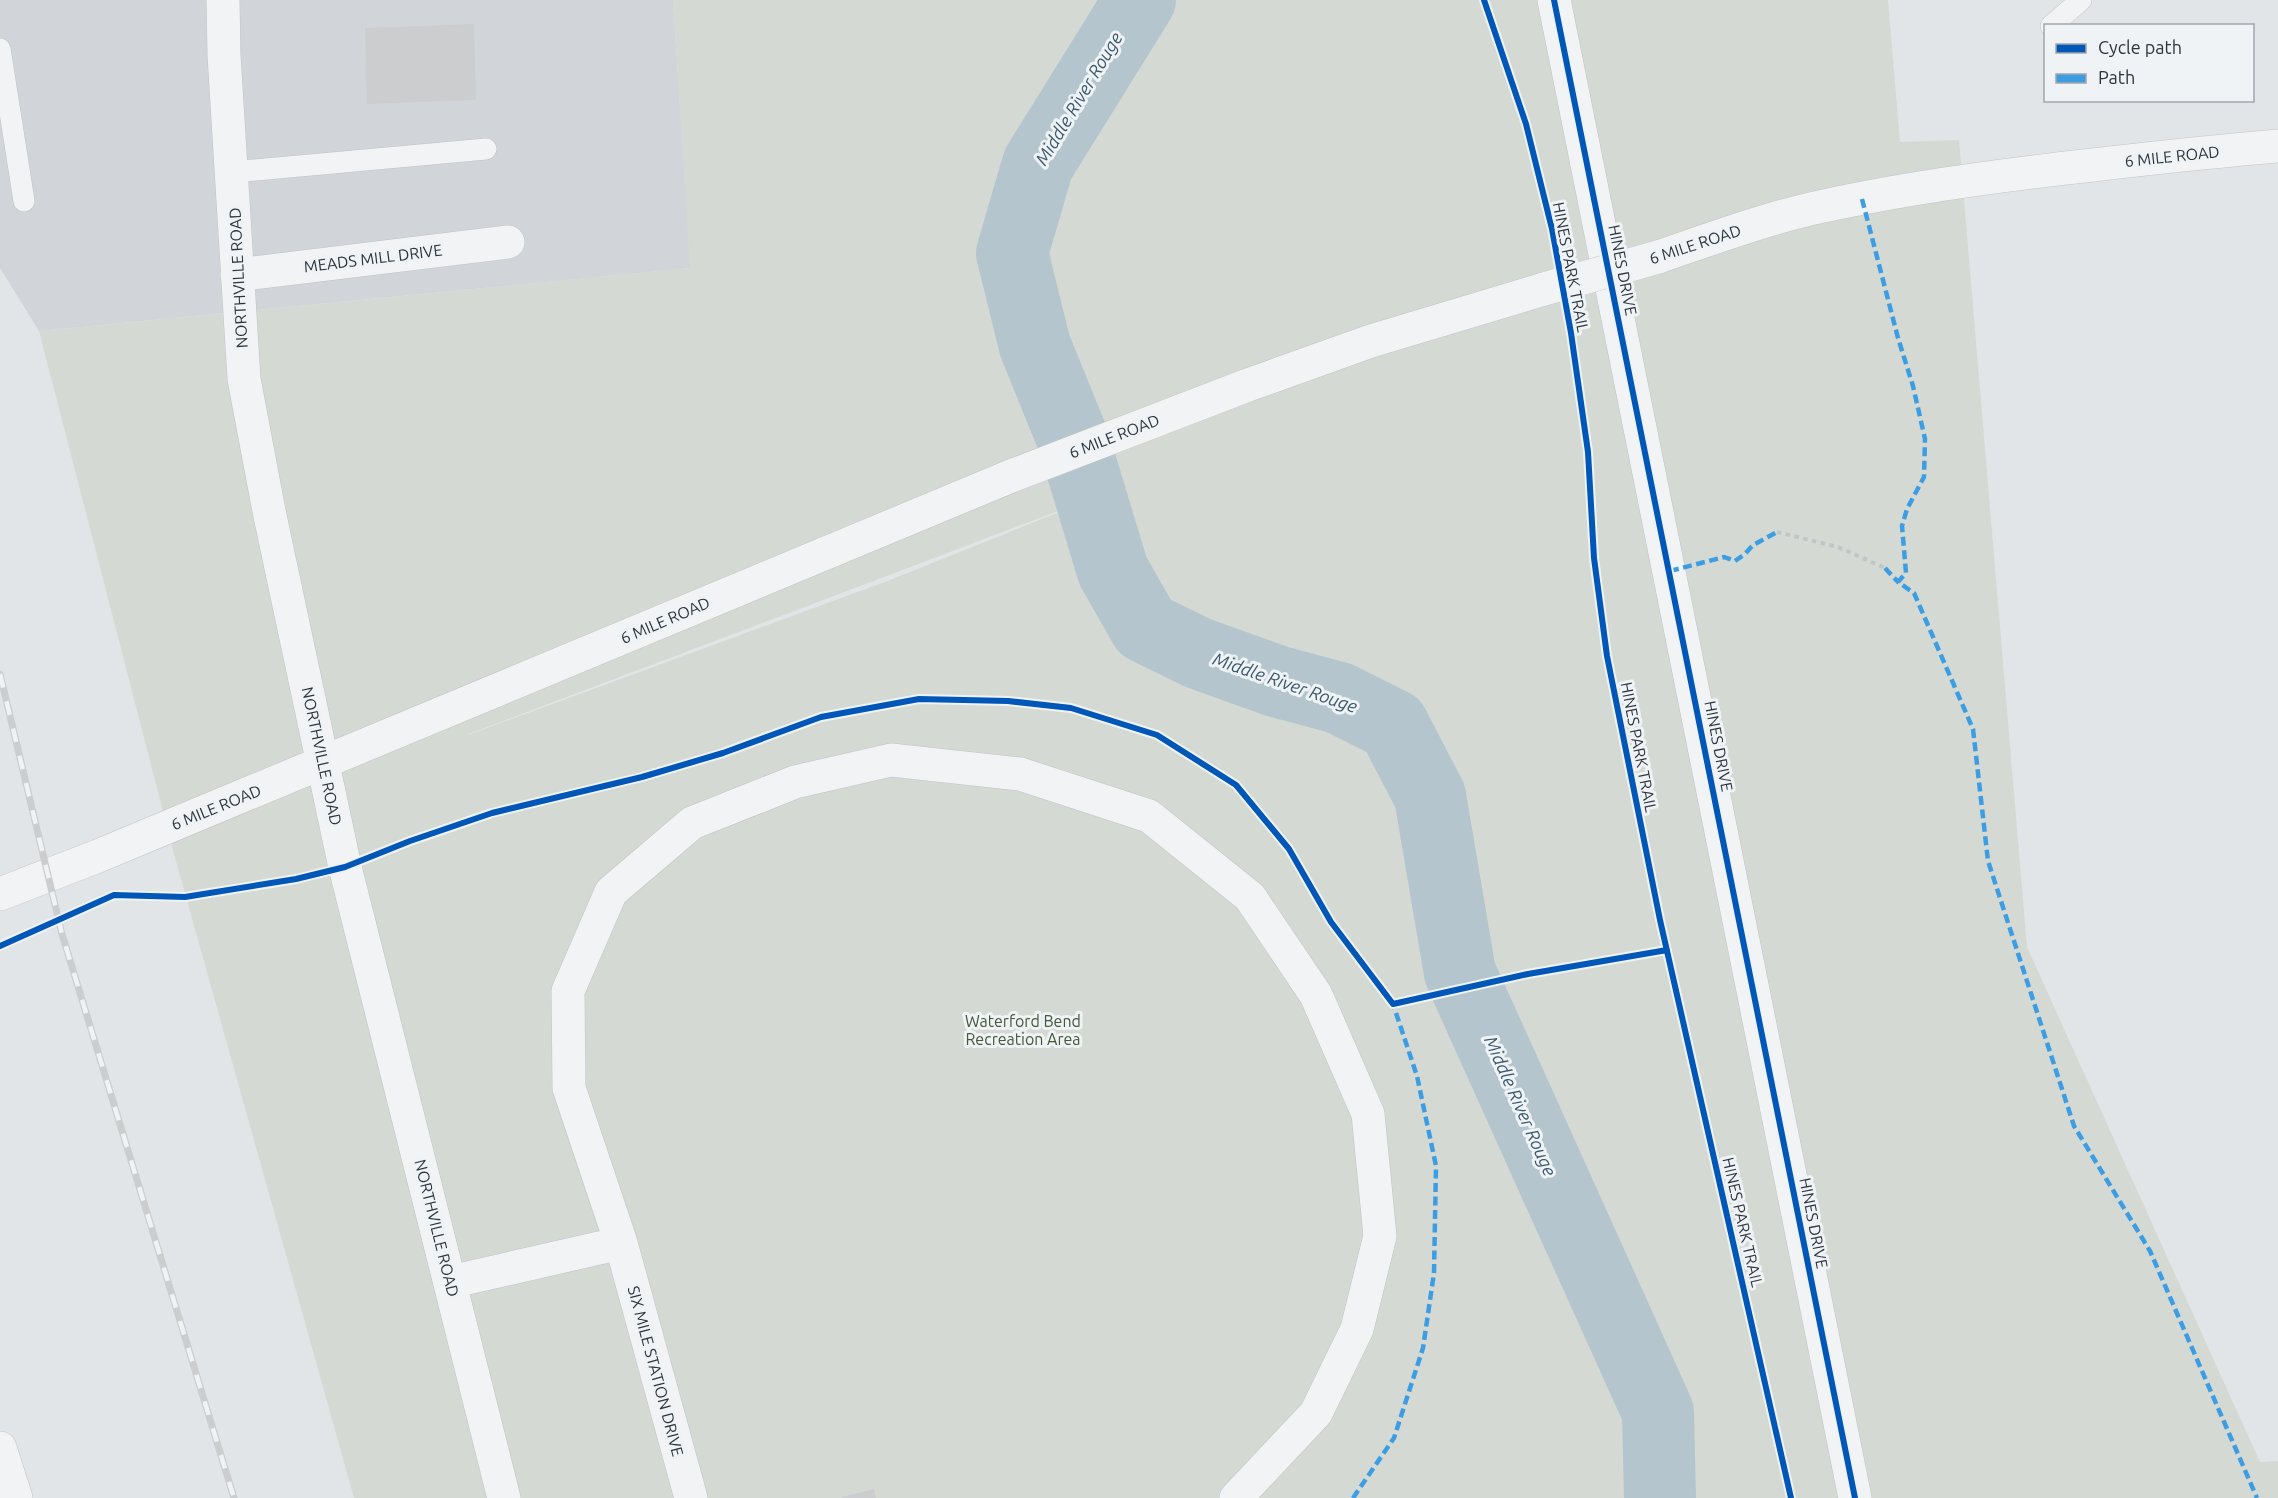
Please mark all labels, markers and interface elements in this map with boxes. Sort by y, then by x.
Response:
legend [2044,24,2254,102]
water label: Middle River Rouge [1031,29,1126,168]
text: Cycle path [2098,37,2182,57]
text: Path [2098,67,2135,87]
street label: 6 MILE ROAD [2124,142,2220,170]
street label: HINES PARK TRAIL [1550,200,1592,334]
street label: NORTHVILLE ROAD [225,207,251,349]
street label: 6 MILE ROAD [1647,221,1743,267]
street label: HINES DRIVE [1605,223,1641,317]
street label: MEADS MILL DRIVE [303,241,443,275]
street label: 6 MILE ROAD [1066,411,1162,461]
street label: 6 MILE ROAD [618,593,712,647]
water label: Middle River Rouge [1211,648,1360,716]
street label: HINES PARK TRAIL [1618,680,1660,814]
street label: NORTHVILLE ROAD [299,685,345,827]
street label: HINES DRIVE [1701,699,1737,793]
street label: 6 MILE ROAD [168,781,264,833]
park label: Waterford Bend Recreation Area [965,1012,1081,1048]
water label: Middle River Rouge [1481,1033,1561,1179]
street label: HINES PARK TRAIL [1719,1155,1767,1289]
street label: NORTHVILLE ROAD [411,1157,463,1299]
street label: HINES DRIVE [1796,1176,1832,1270]
street label: SIX MILE STATION DRIVE [625,1284,687,1458]

